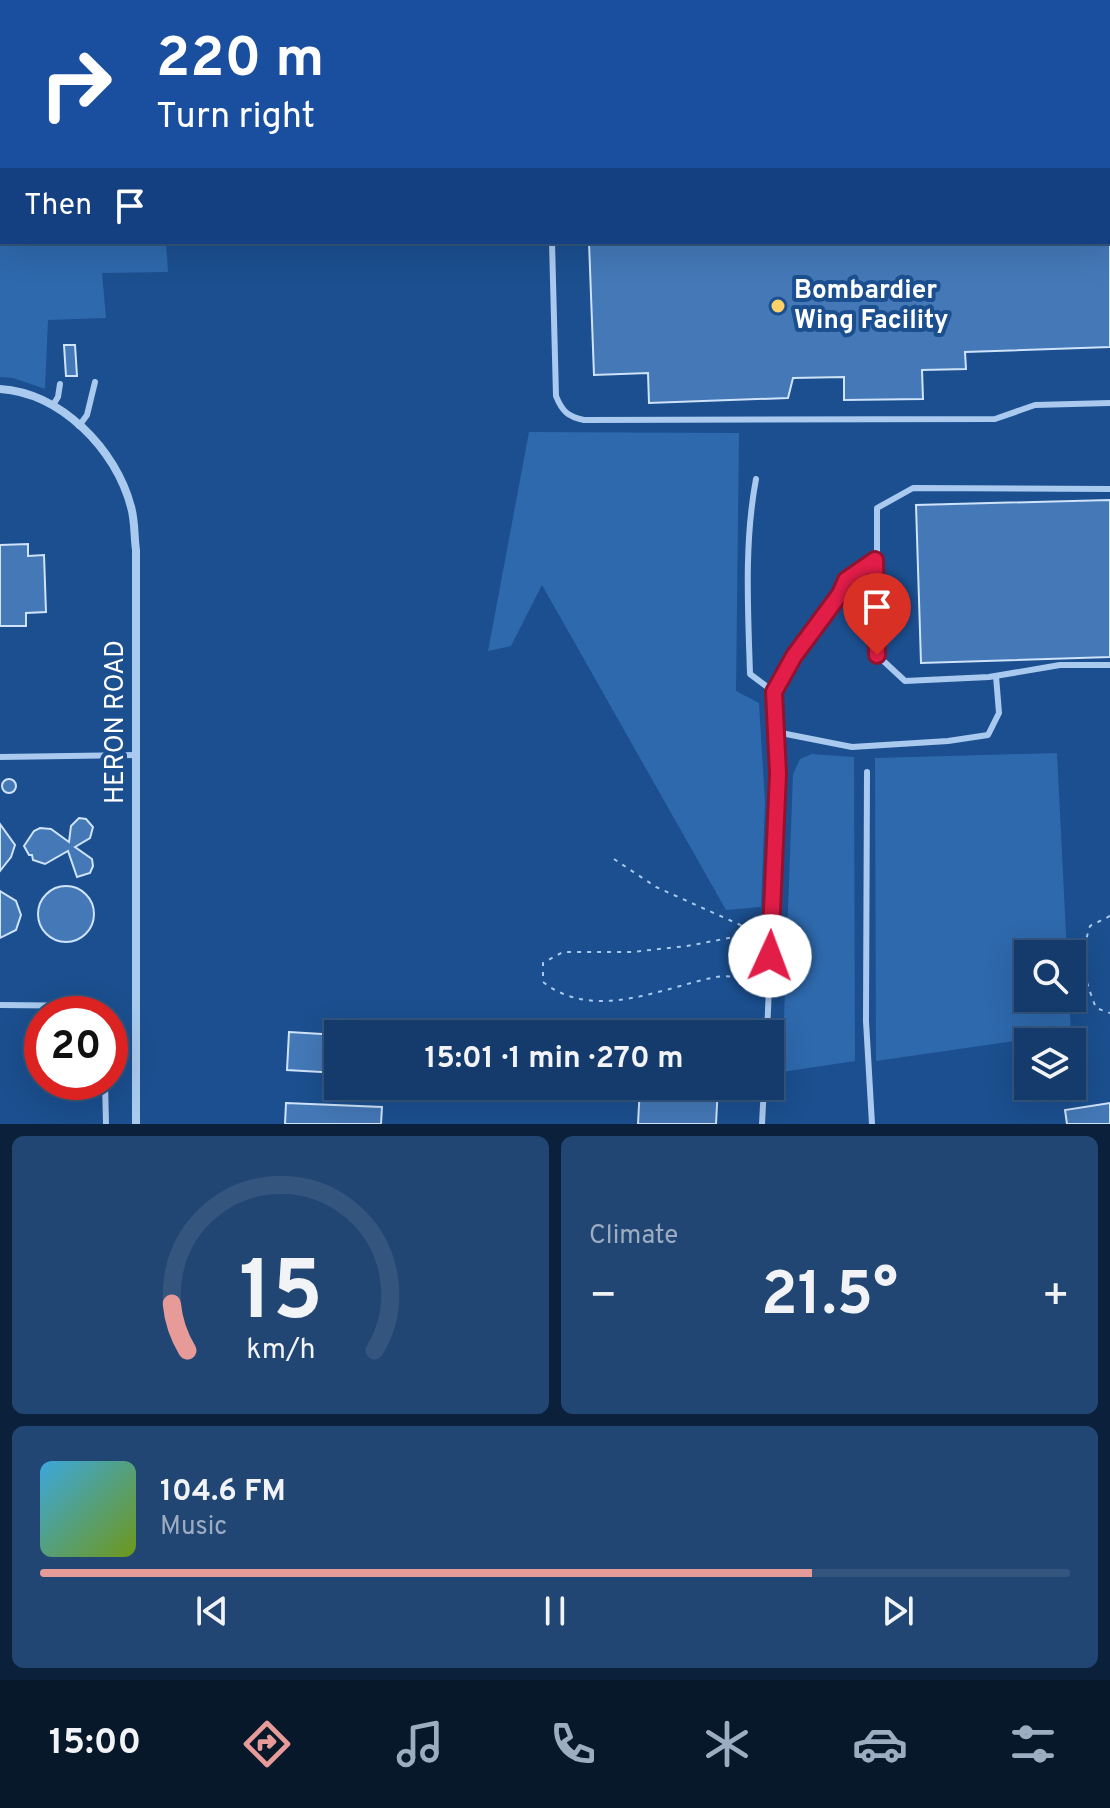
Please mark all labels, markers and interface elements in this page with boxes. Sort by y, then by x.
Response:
text: 220 m [156,26,324,96]
icon: right [24,32,128,136]
text: Turn right [156,95,315,141]
icon: arrive [108,184,152,228]
text: Then [24,188,92,225]
place label: Bombardier Wing Facility [794,275,949,338]
marker: Bombardier Wing Facility [769,297,787,315]
pin [843,573,911,655]
icon: arrive [855,585,899,629]
street label: HERON ROAD [100,640,133,804]
position arrow [728,914,812,998]
map controls [1014,940,1086,1100]
button: search [1014,940,1086,1012]
speed limit sign: 20 [24,996,128,1100]
button: layers [1014,1028,1086,1100]
text: 15:01 · 1 min · 270 m [424,1041,684,1078]
text: Climate [589,1220,678,1253]
text: 15 [238,1244,323,1349]
text: 21.5° [761,1260,898,1336]
text: − [589,1270,617,1326]
text: + [1042,1270,1070,1326]
text: km/h [246,1333,315,1369]
text: 104.6 FM [160,1474,286,1511]
text: Music [160,1511,227,1544]
icon: previous [190,1589,234,1633]
icon: pause [533,1589,577,1633]
icon: next [876,1589,920,1633]
icon: directions [239,1716,295,1772]
icon: music [392,1716,448,1772]
icon: phone [545,1716,601,1772]
icon: climate [699,1716,755,1772]
icon: car [852,1716,908,1772]
icon: filters [1005,1716,1061,1772]
text: 15:00 [49,1721,141,1767]

